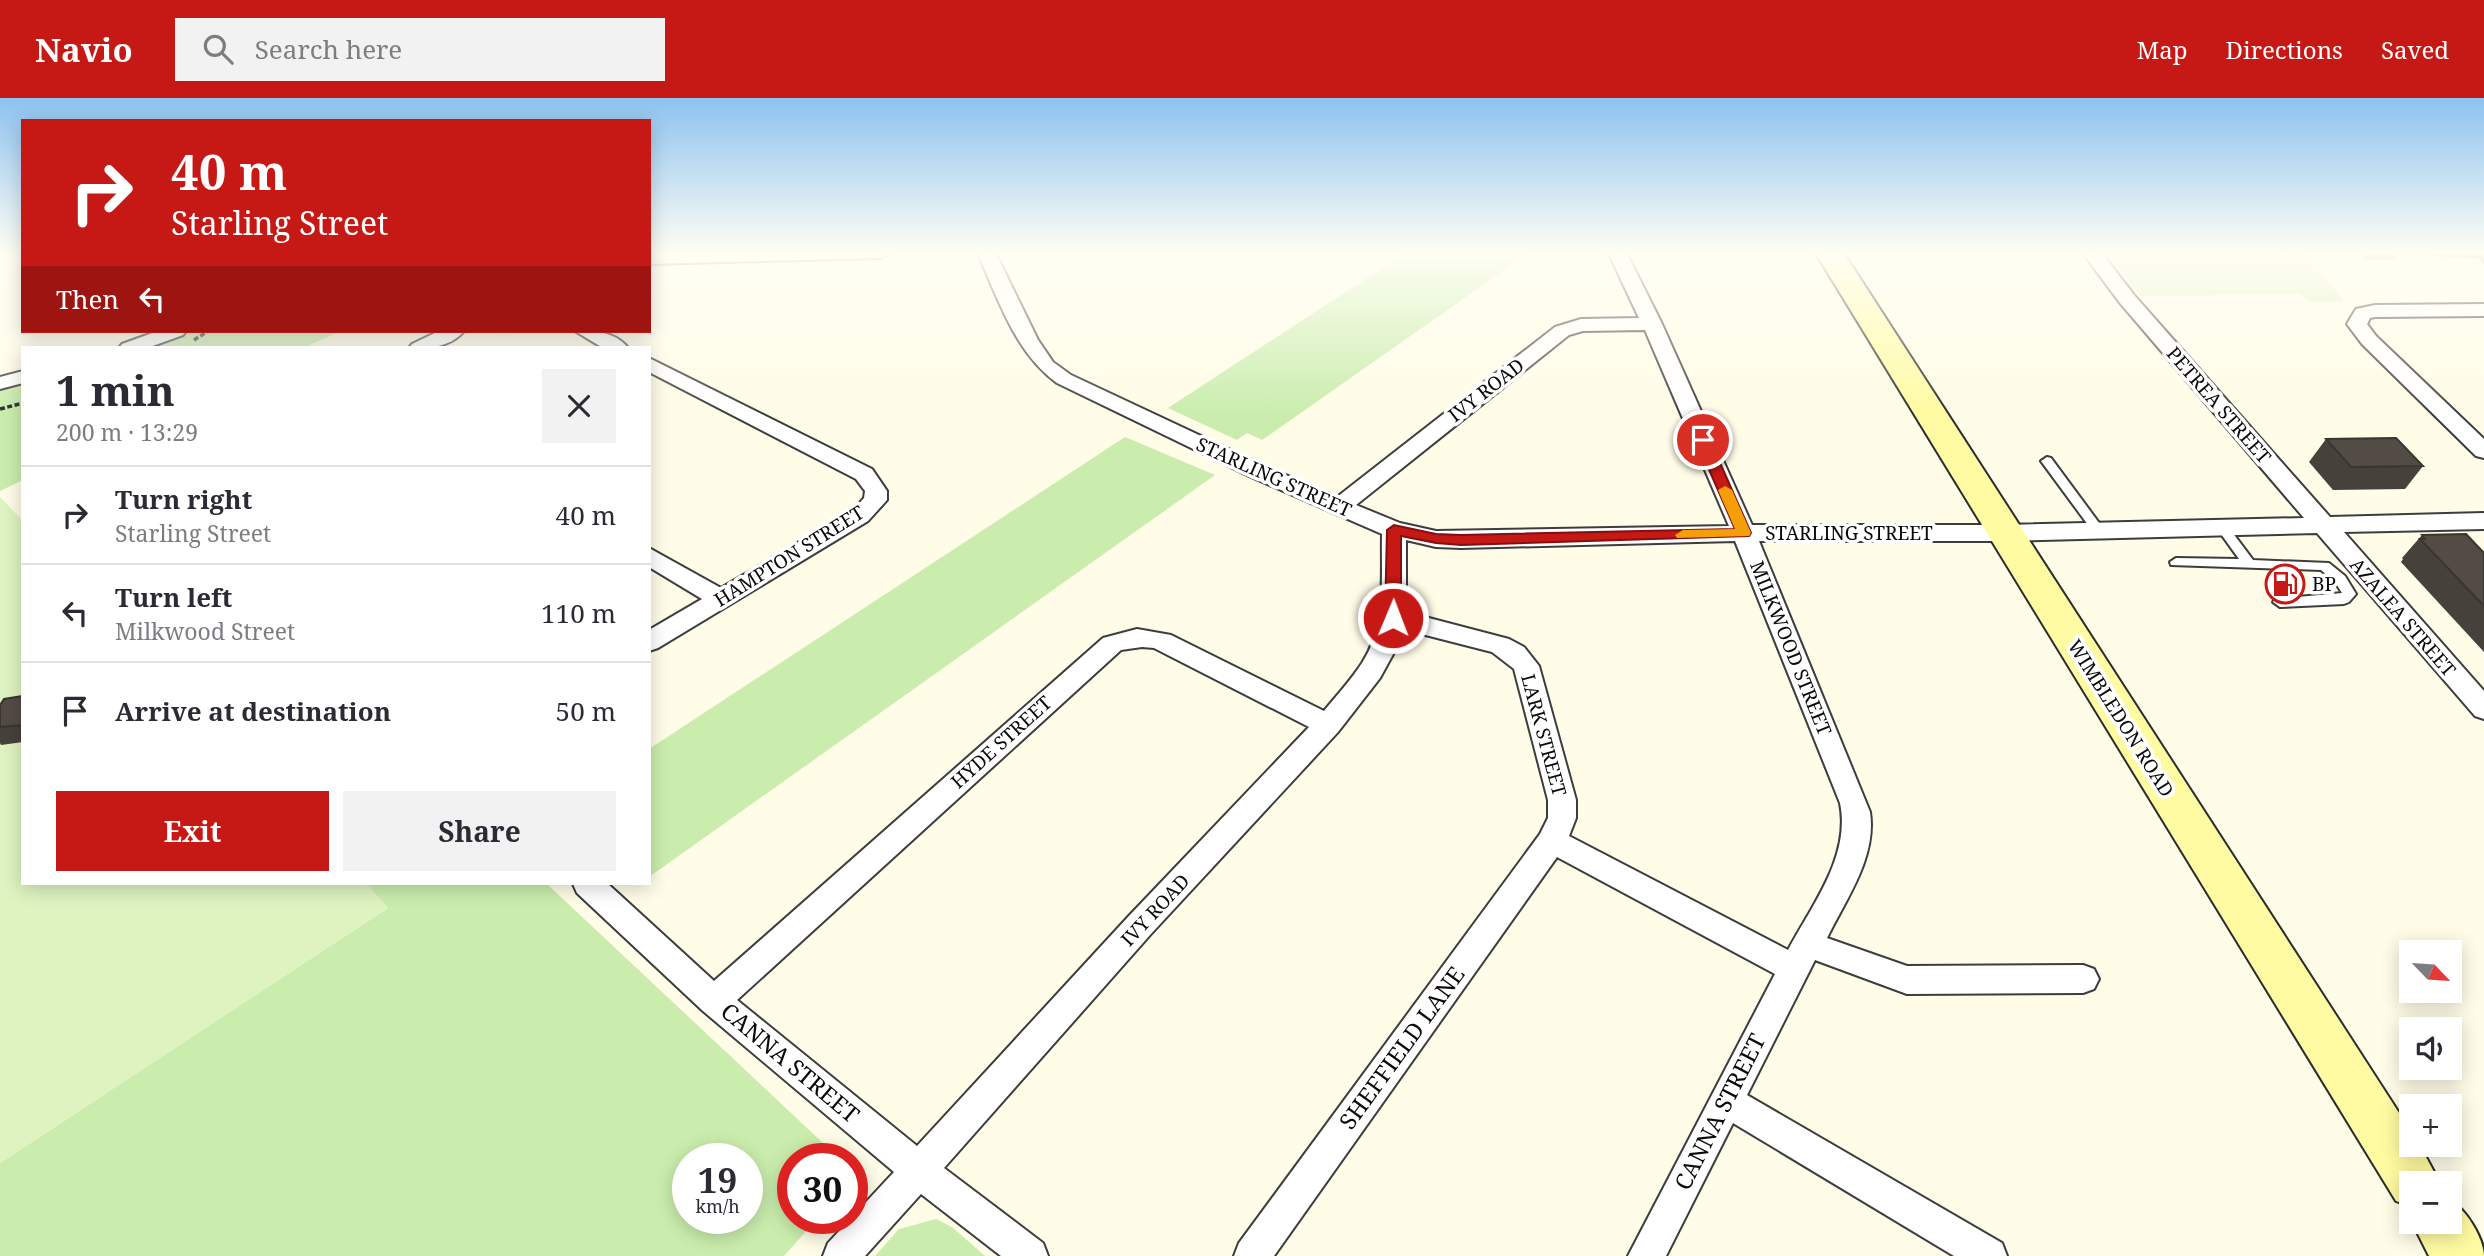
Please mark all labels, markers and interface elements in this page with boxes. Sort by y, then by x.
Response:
search box [175,18,665,81]
text: Navio [35,27,133,72]
icon: search [199,30,237,68]
text: Search here [255,31,402,67]
text: Map [2137,33,2188,66]
text: Directions [2226,33,2343,66]
text: Saved [2381,33,2449,66]
text: 40 m [171,138,287,204]
icon: right [56,147,147,238]
text: Starling Street [171,201,388,244]
icon: left [133,280,171,318]
text: Then [56,281,119,317]
street label: PETREA STREET [2161,341,2277,469]
street label: IVY ROAD [1443,352,1529,428]
text: 1 min [56,361,175,418]
button: close [542,369,616,443]
pin [1673,410,1733,470]
text: 200 m · 13:29 [56,416,198,448]
icon: arrive [1684,421,1722,459]
street label: STARLING STREET [1192,431,1356,523]
text: Turn right [115,481,252,517]
icon: right [56,496,94,534]
text: 40 m [556,497,616,533]
street label: HAMPTON STREET [709,499,869,613]
text: Starling Street [115,517,271,549]
street label: STARLING STREET [1765,520,1933,546]
street label: AZALEA STREET [2344,552,2462,682]
street label: MILKWOOD STREET [1744,557,1838,739]
fuel station icon: BP [2264,563,2306,605]
place label: BP [2312,571,2336,597]
text: Turn left [115,579,232,615]
position arrow [1356,581,1430,655]
icon: left [56,594,94,632]
text: 110 m [541,595,616,631]
text: Milkwood Street [115,615,295,647]
street label: WIMBLEDON ROAD [2062,634,2180,802]
street label: LARK STREET [1515,671,1573,799]
street label: HYDE STREET [945,690,1057,794]
icon: arrive [56,692,94,730]
text: Arrive at destination [115,693,391,729]
text: 50 m [556,693,616,729]
button: Exit [56,791,329,871]
button: Share [343,791,616,871]
street label: IVY ROAD [1115,868,1195,952]
north arrow [2399,940,2462,1003]
map controls [2399,940,2462,1234]
street label: SHEFFIELD LANE [1331,959,1471,1135]
street label: CANNA STREET [715,995,867,1130]
button: sound [2399,1017,2462,1080]
street label: CANNA STREET [1666,1028,1772,1195]
button: + [2399,1094,2462,1157]
speed limit sign: 30 [777,1143,868,1234]
text: 19 [698,1156,737,1203]
button: − [2399,1171,2462,1234]
text: km/h [695,1194,740,1218]

